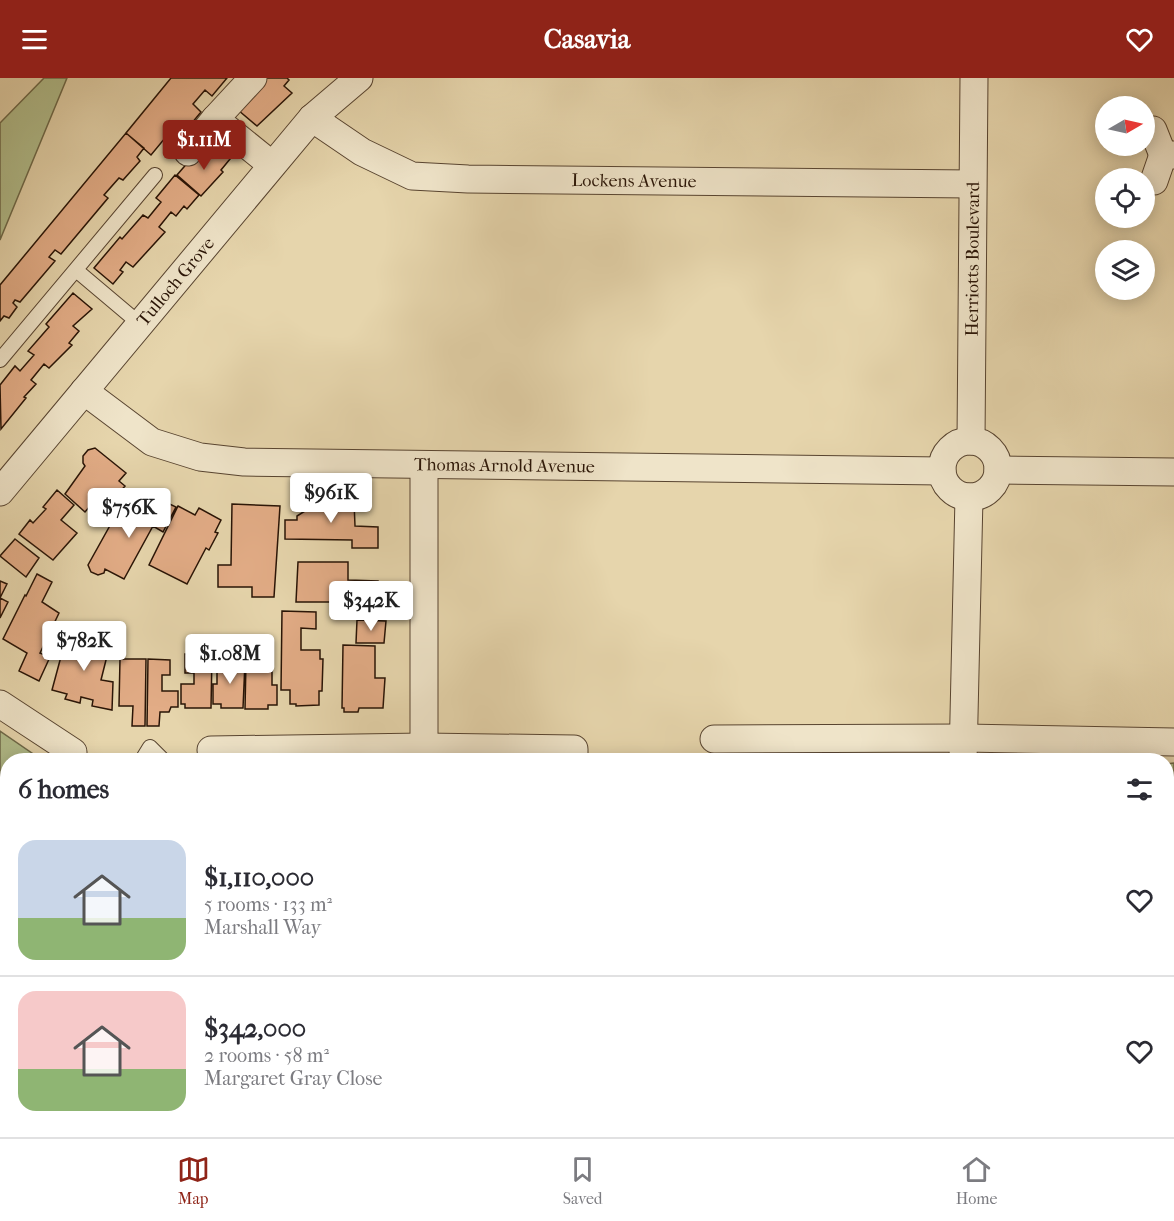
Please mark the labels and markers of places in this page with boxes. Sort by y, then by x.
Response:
pin: $1.11M [155,120,253,171]
pin: $961K [289,473,373,524]
pin: $756K [87,488,171,539]
pin: $342K [329,581,413,632]
pin: $782K [42,621,126,672]
pin: $1.08M [181,634,279,685]

